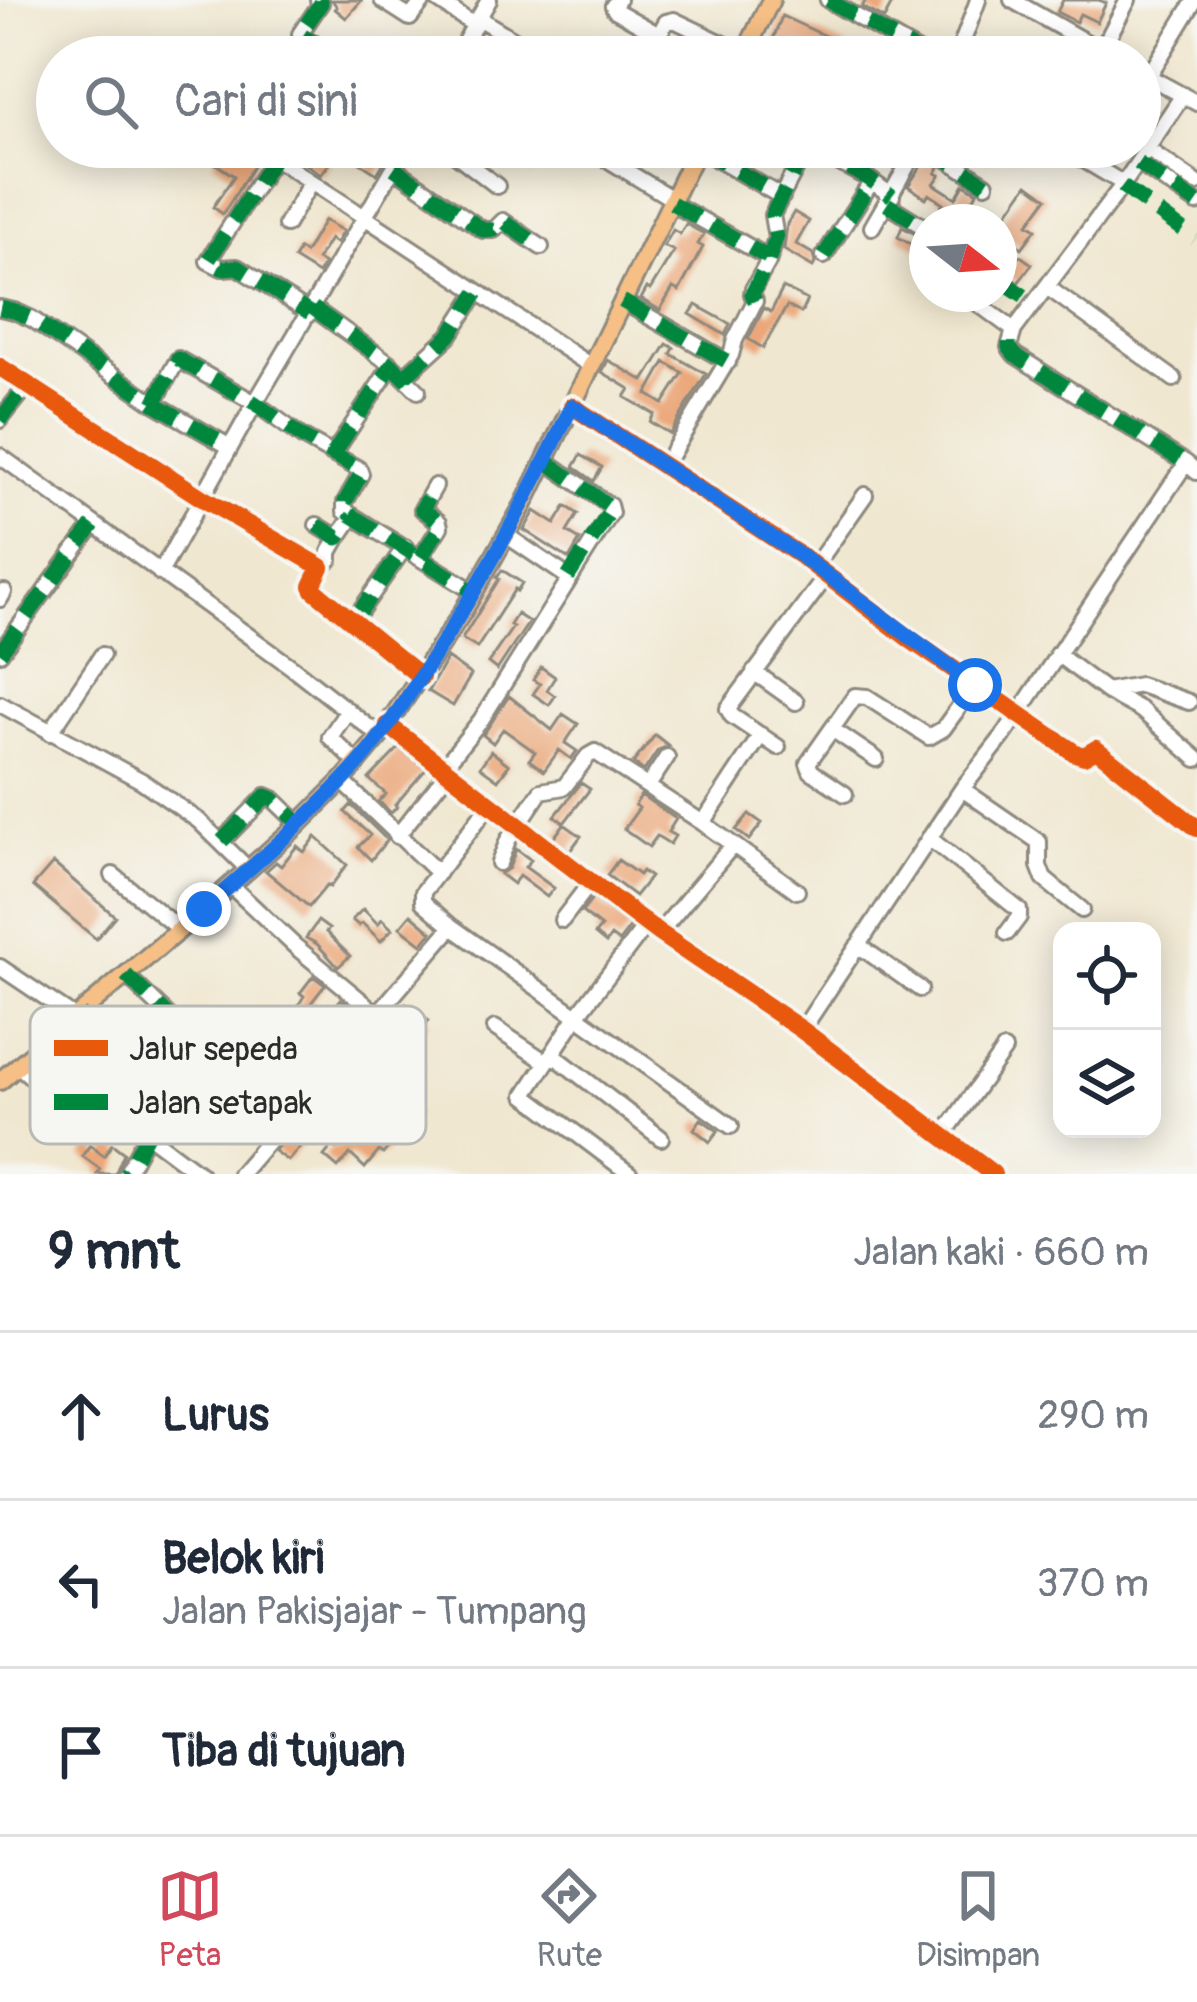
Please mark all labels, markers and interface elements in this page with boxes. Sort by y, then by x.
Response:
search box [36,36,1161,168]
icon: search [78,69,144,135]
text: Cari di sini [174,74,358,130]
north arrow [909,204,1017,312]
route start [948,658,1002,712]
route end [177,882,231,936]
map controls [1053,922,1161,1138]
button: locate [1053,922,1161,1030]
legend [30,1006,426,1144]
text: Jalur sepeda [129,1029,298,1070]
button: layers [1053,1030,1161,1138]
text: Jalan setapak [129,1083,313,1124]
text: 9 mnt [48,1220,180,1284]
text: Jalan kaki · 660 m [853,1228,1149,1277]
icon: ahead [48,1383,114,1449]
text: Lurus [162,1388,269,1444]
text: 290 m [1037,1391,1149,1440]
text: Belok kiri [162,1531,324,1587]
icon: left [48,1551,114,1617]
text: 370 m [1037,1559,1149,1608]
text: Jalan Pakisjajar - Tumpang [162,1587,587,1636]
icon: arrive [48,1719,114,1785]
text: Tiba di tujuan [162,1724,406,1780]
tab: Peta [157,1863,223,1976]
tab: Rute [536,1863,602,1976]
tab: Disimpan [916,1863,1040,1976]

